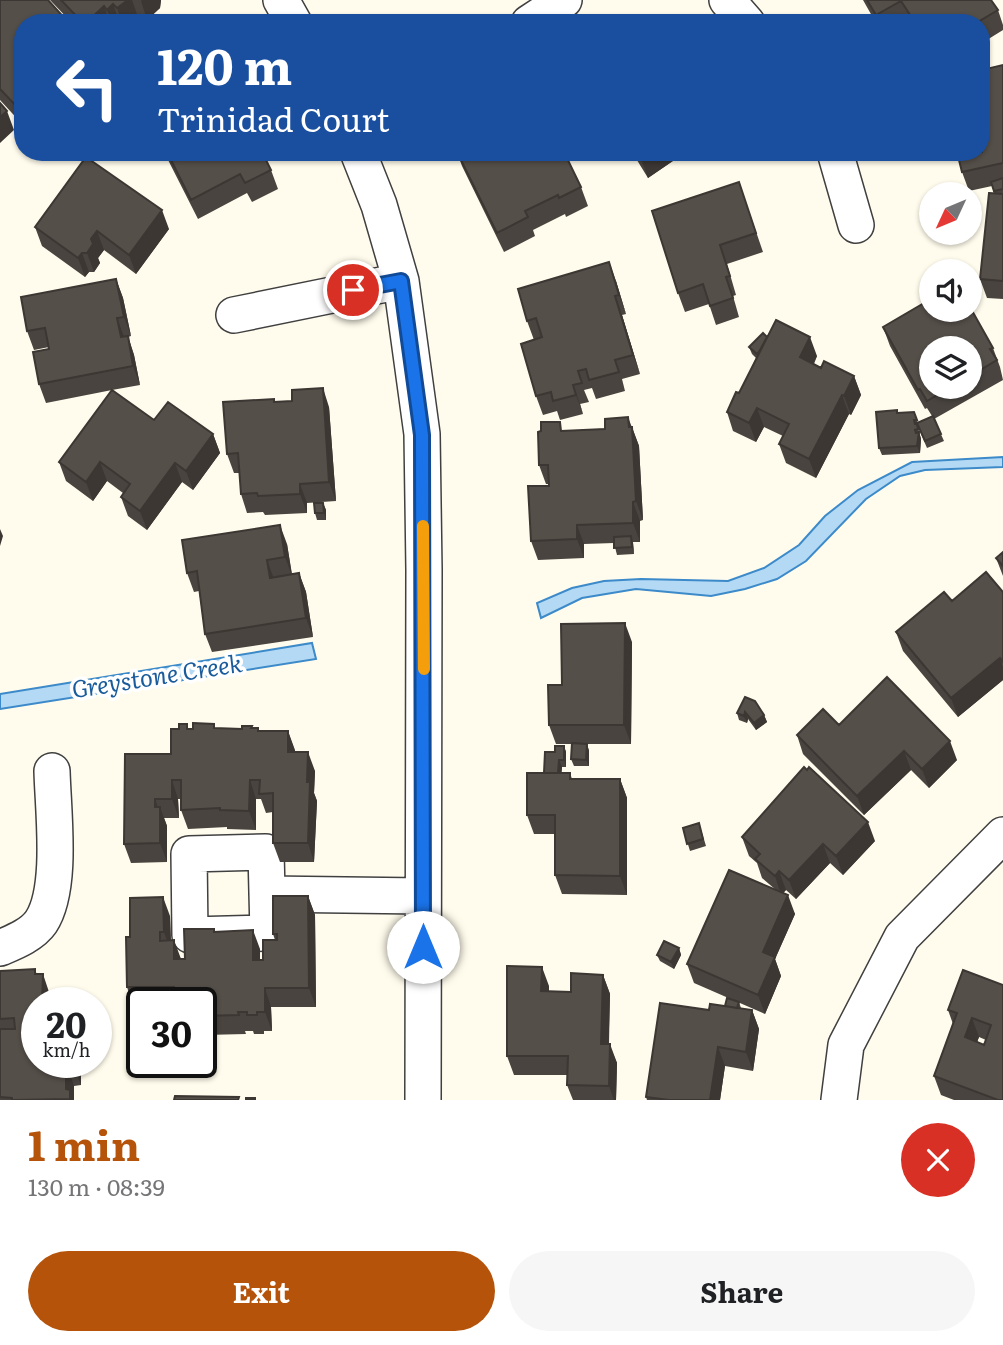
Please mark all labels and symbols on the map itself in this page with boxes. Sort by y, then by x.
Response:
north arrow [919,182,982,245]
pin [323,260,383,320]
water label: Greystone Creek [69,644,245,705]
position arrow [386,910,460,984]
speed limit sign: 30 [126,987,217,1078]

